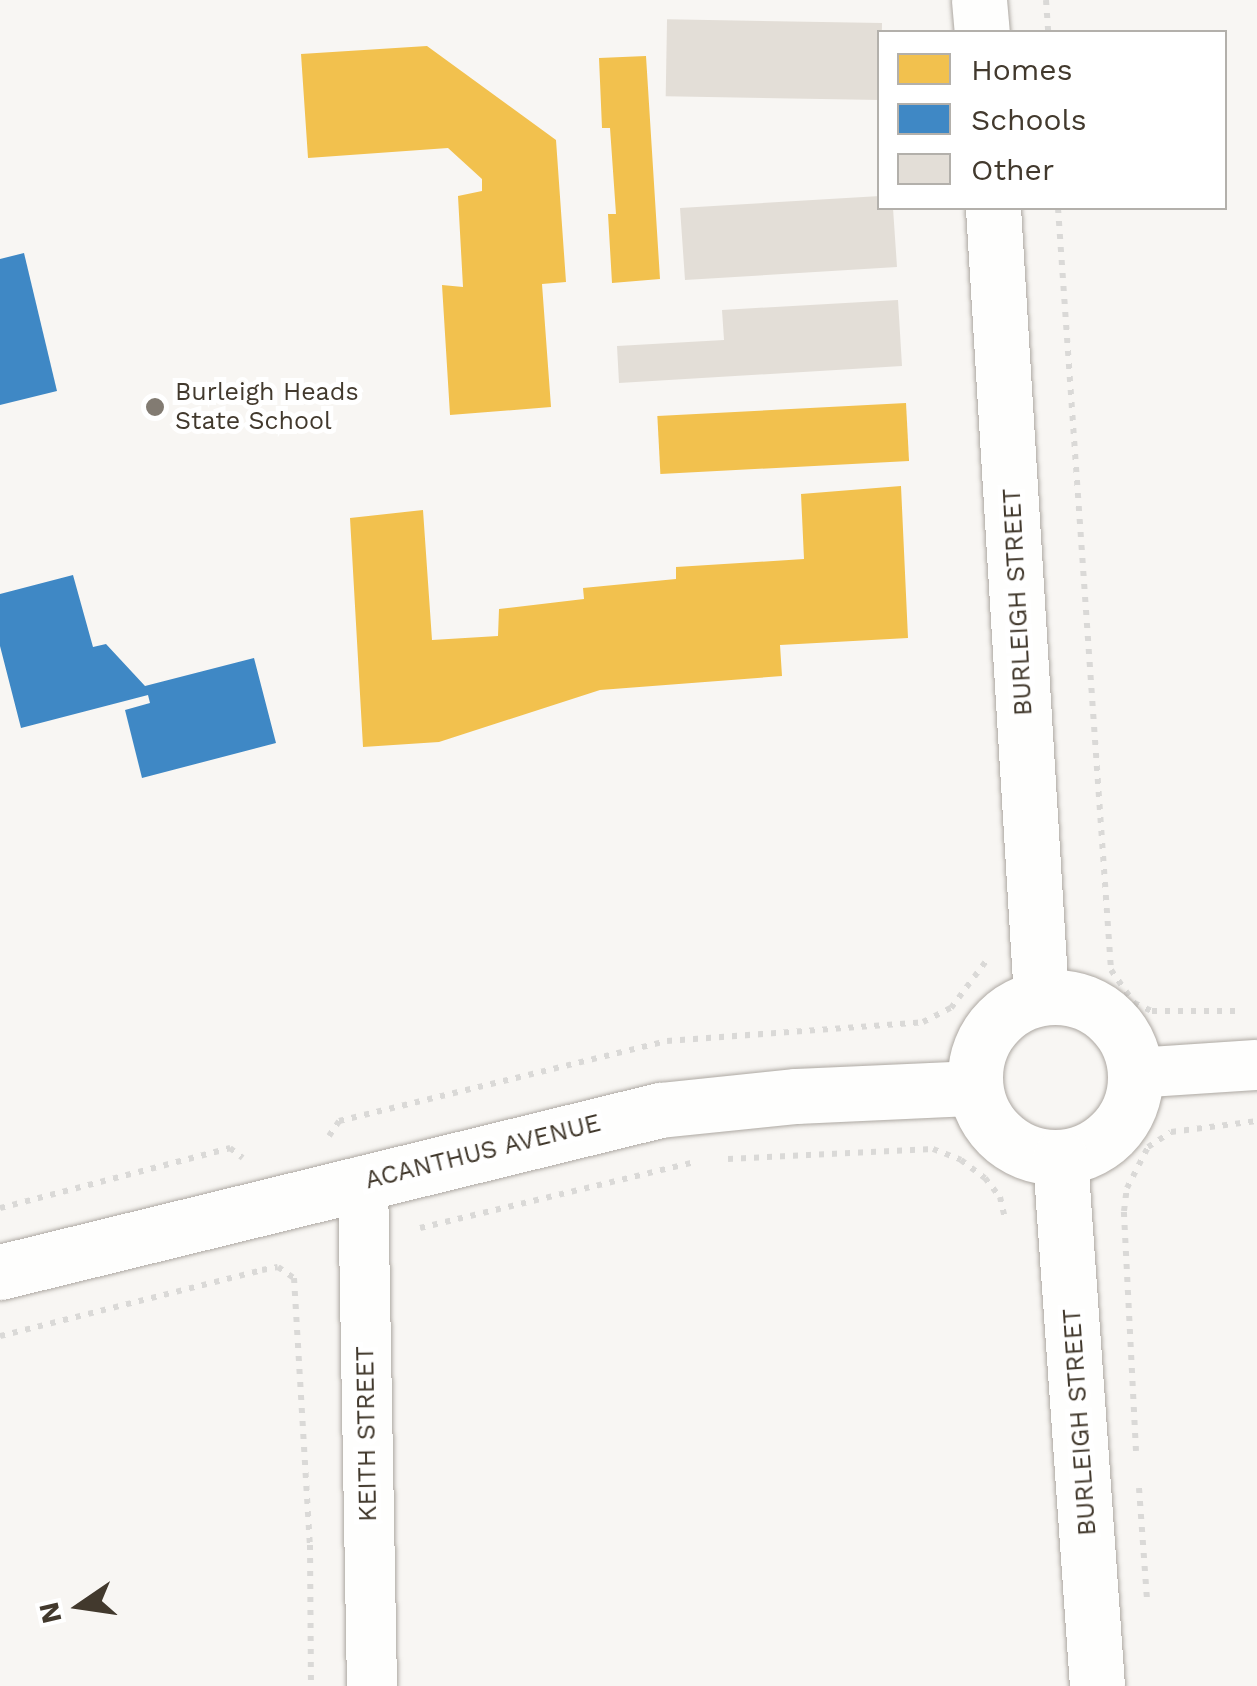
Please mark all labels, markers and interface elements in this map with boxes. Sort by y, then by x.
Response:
legend [877,30,1227,210]
text: Homes [971,52,1073,87]
text: Schools [971,102,1087,137]
text: Other [971,152,1054,187]
place label: Burleigh Heads State School [175,378,359,437]
marker: Burleigh Heads State School [144,396,166,418]
street label: BURLEIGH STREET [997,487,1039,717]
street label: ACANTHUS AVENUE [362,1108,604,1196]
street label: BURLEIGH STREET [1057,1307,1103,1537]
street label: KEITH STREET [350,1346,384,1522]
north arrow [30,1556,130,1656]
text: N [32,1599,69,1627]

